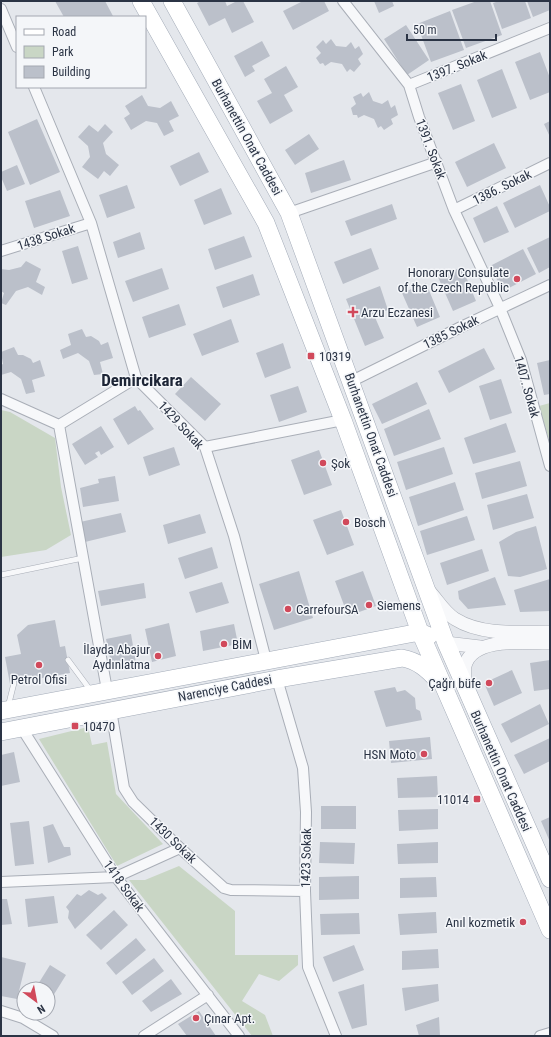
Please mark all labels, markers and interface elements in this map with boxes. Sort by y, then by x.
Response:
legend [16,16,146,88]
scale bar [407,16,496,42]
text: 50 m [413,23,437,37]
text: Road [52,25,76,39]
text: Park [52,45,74,59]
street label: 1397. Sokak [425,47,489,85]
text: Building [52,65,90,79]
street label: Burhanettin Onat Caddesi [209,76,285,198]
street label: 1391. Sokak [413,117,449,181]
street label: 1386. Sokak [470,166,534,208]
street label: 1438 Sokak [15,221,77,253]
place label: Honorary Consulate of the Czech Republic [398,265,509,295]
marker: Honorary Consulate of the Czech Republic [512,274,522,284]
place label: Arzu Eczanesi [361,305,433,320]
marker: Arzu Eczanesi [348,307,358,317]
street label: 1385 Sokak [421,312,481,352]
place label: 10319 [319,349,351,364]
marker: 10319 [306,351,316,361]
street label: 1407. Sokak [511,355,543,420]
district label: Demircikara [101,370,183,390]
street label: Burhanettin Onat Caddesi [342,371,400,499]
street label: 1429 Sokak [155,398,207,452]
place label: Şok [331,456,350,471]
marker: Şok [318,458,328,468]
place label: Bosch [354,515,386,530]
marker: Bosch [341,517,351,527]
place label: Siemens [377,598,421,613]
marker: Siemens [364,600,374,610]
place label: CarrefourSA [296,602,359,617]
marker: CarrefourSA [283,604,293,614]
place label: BİM [232,637,252,652]
marker: BİM [219,639,229,649]
place label: İlayda Abajur Aydınlatma [83,642,150,672]
marker: İlayda Abajur Aydınlatma [153,651,163,661]
marker: Petrol Ofisi [34,660,44,670]
place label: Petrol Ofisi [11,672,67,687]
street label: Narenciye Caddesi [177,672,273,704]
place label: Çağrı büfe [428,676,481,691]
marker: Çağrı büfe [484,678,494,688]
street label: Burhanettin Onat Caddesi [468,708,534,834]
place label: 10470 [83,719,115,734]
marker: 10470 [70,721,80,731]
place label: HSN Moto [364,747,416,762]
marker: HSN Moto [419,749,429,759]
place label: 11014 [437,792,470,807]
marker: 11014 [472,794,482,804]
street label: 1430 Sokak [146,814,200,866]
street label: 1423 Sokak [298,828,314,888]
street label: 1418 Sokak [100,857,148,915]
place label: Anıl kozmetik [446,915,515,930]
marker: Anıl kozmetik [518,917,528,927]
north arrow [16,981,56,1021]
text: N [35,1002,47,1016]
place label: Çınar Apt. [204,1011,255,1026]
marker: Çınar Apt. [191,1013,201,1023]

